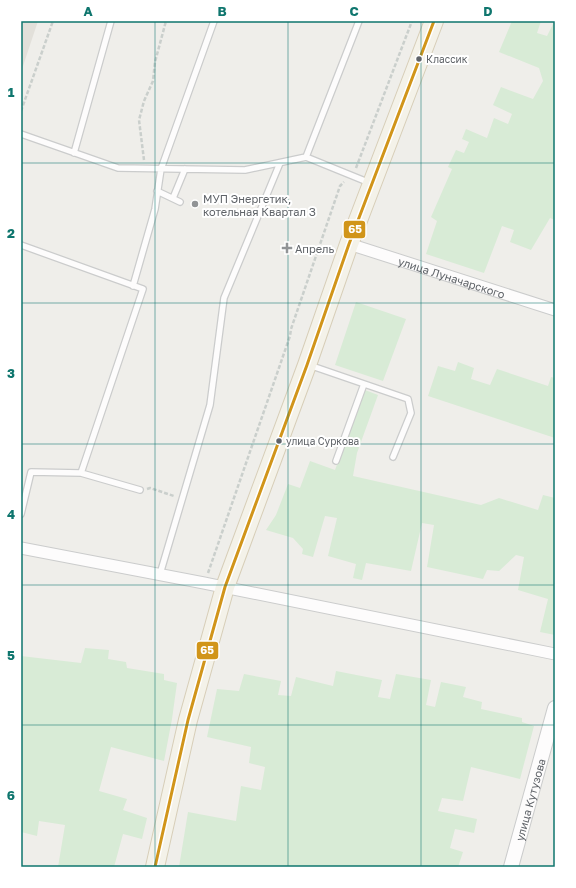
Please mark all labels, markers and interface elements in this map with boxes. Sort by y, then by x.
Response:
text: A [83,3,93,19]
text: B [217,3,227,19]
text: C [349,3,359,19]
text: D [483,3,493,19]
place label: Классик [426,53,468,65]
marker: Классик [414,54,424,64]
text: 1 [8,84,15,100]
place label: МУП Энергетик, котельная Квартал З [203,192,316,218]
marker: МУП Энергетик, котельная Квартал З [190,199,200,209]
line badge: 65 [343,220,366,239]
text: 65 [348,222,362,235]
text: 2 [7,225,15,241]
place label: Апрель [295,242,334,255]
marker: Апрель [282,243,292,253]
street label: улица Луначарского [397,254,507,300]
text: 3 [7,365,15,381]
place label: улица Суркова [286,435,359,447]
marker: улица Суркова [274,436,284,446]
text: 4 [7,506,15,522]
line badge: 65 [196,641,219,660]
text: 65 [200,643,214,656]
text: 5 [7,647,15,663]
street label: улица Кутузова [512,757,547,842]
text: 6 [7,787,15,803]

